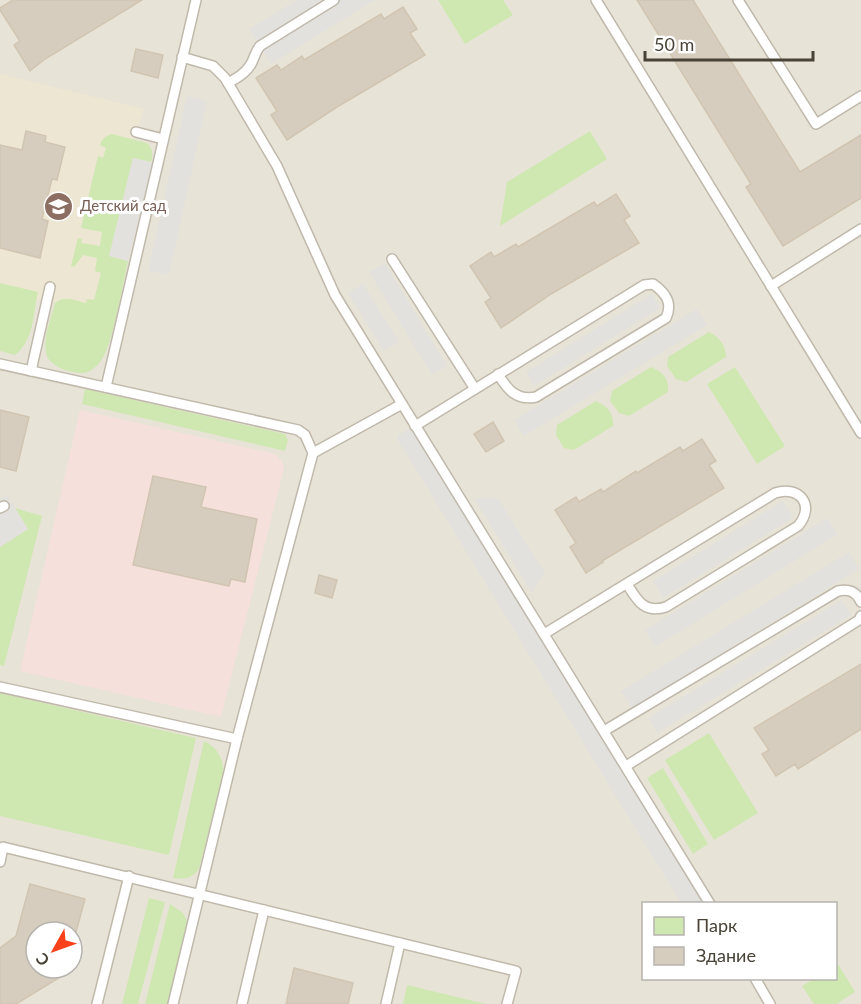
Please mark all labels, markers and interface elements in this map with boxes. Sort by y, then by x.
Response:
scale bar [645,24,813,62]
text: 50 m [654,33,694,55]
school or university icon: Детский сад [43,190,75,222]
place label: Детский сад [80,196,166,214]
legend [642,902,837,980]
text: Парк [696,914,738,936]
north arrow [24,920,84,980]
text: Здание [696,944,756,966]
text: С [31,949,53,970]

